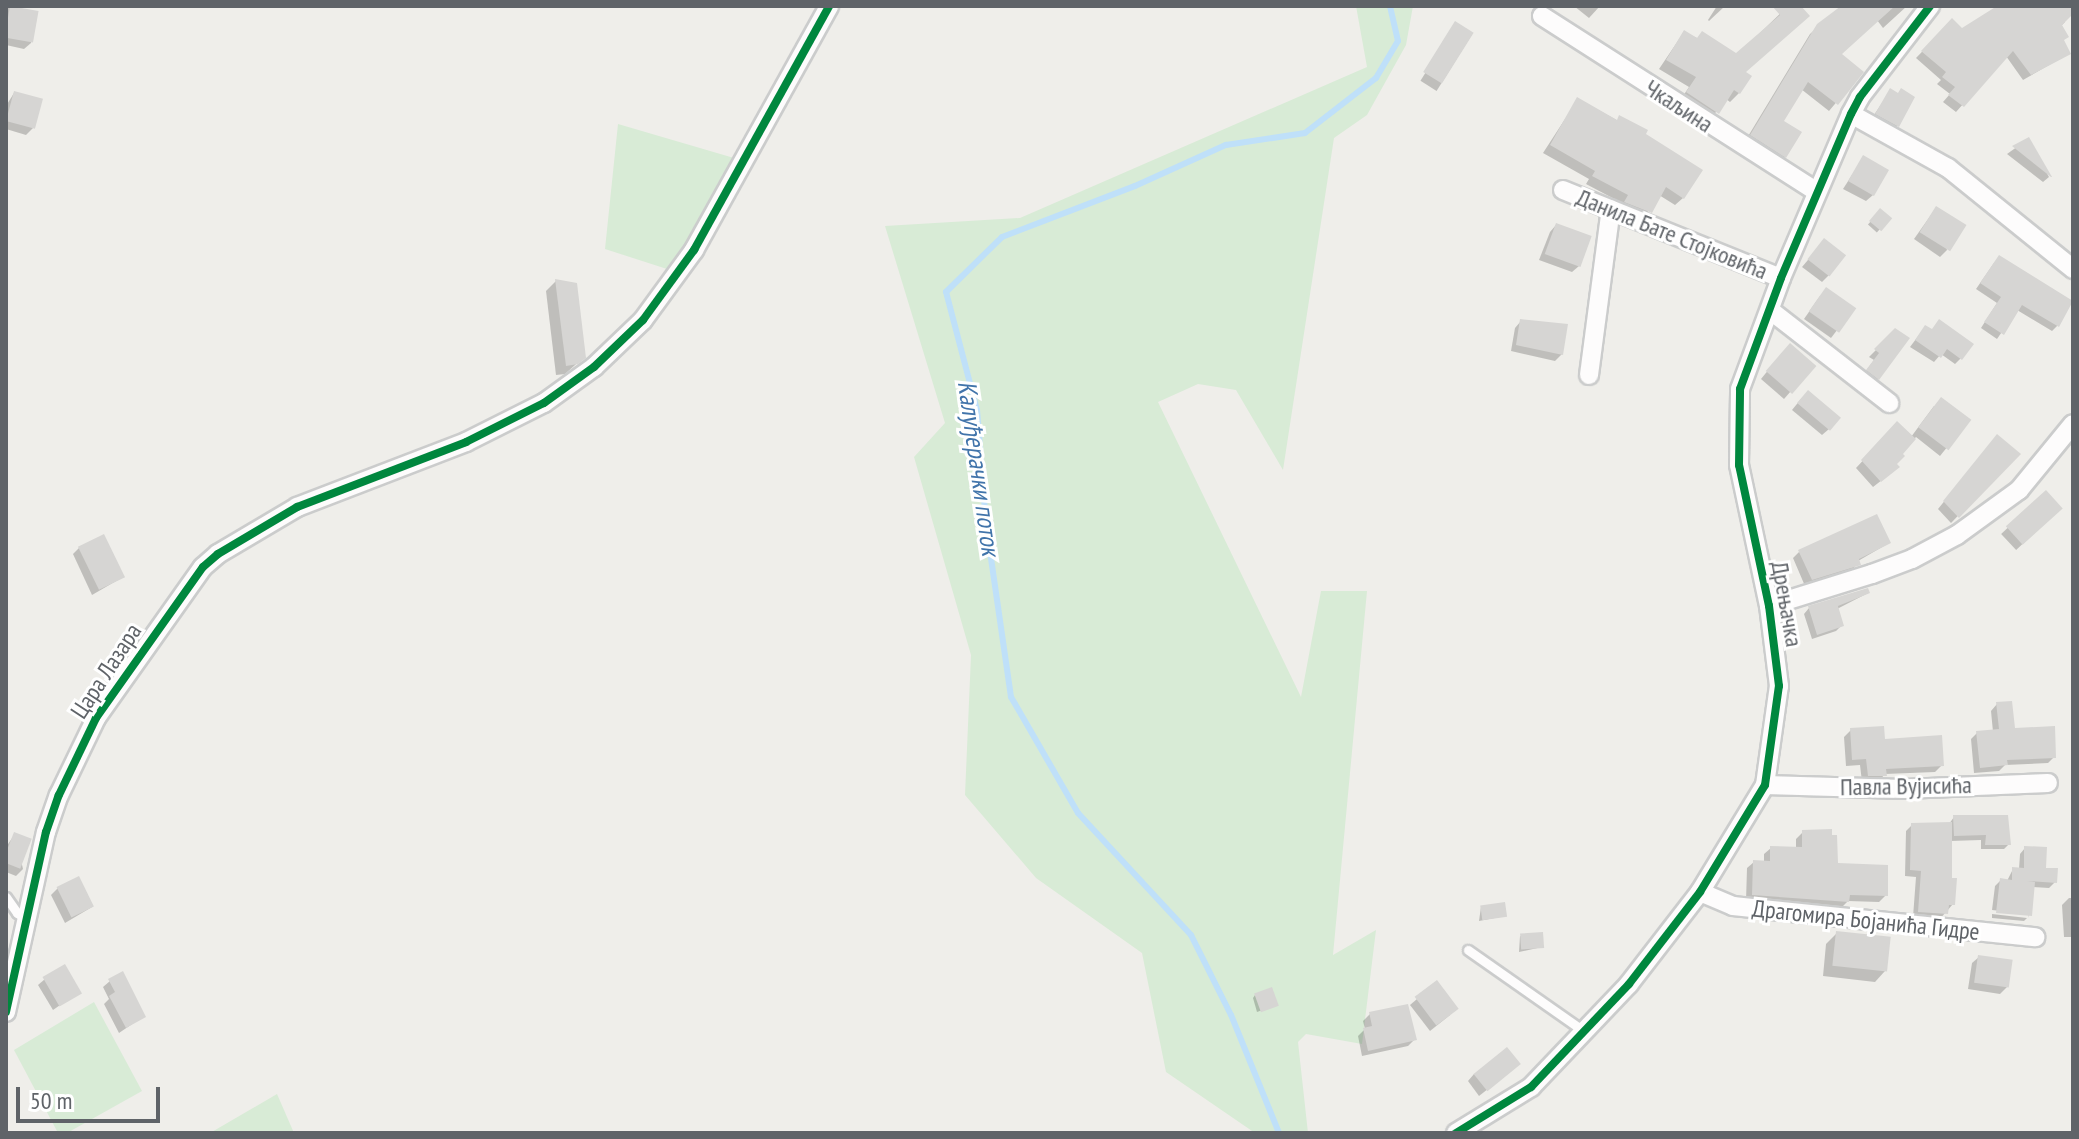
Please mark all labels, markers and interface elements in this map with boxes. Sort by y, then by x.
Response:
street label: Чкаљина [1640,73,1718,139]
street label: Данила Бате Стојковића [1572,183,1772,285]
water label: Калуђерачки поток [951,379,1007,557]
street label: Дрењачка [1765,559,1809,649]
street label: Цара Лазара [65,618,147,724]
street label: Павла Вујисића [1840,770,1972,802]
street label: Драгомира Бојанића Гидре [1751,894,1981,946]
scale bar [20,1071,164,1121]
text: 50 m [30,1085,72,1116]

